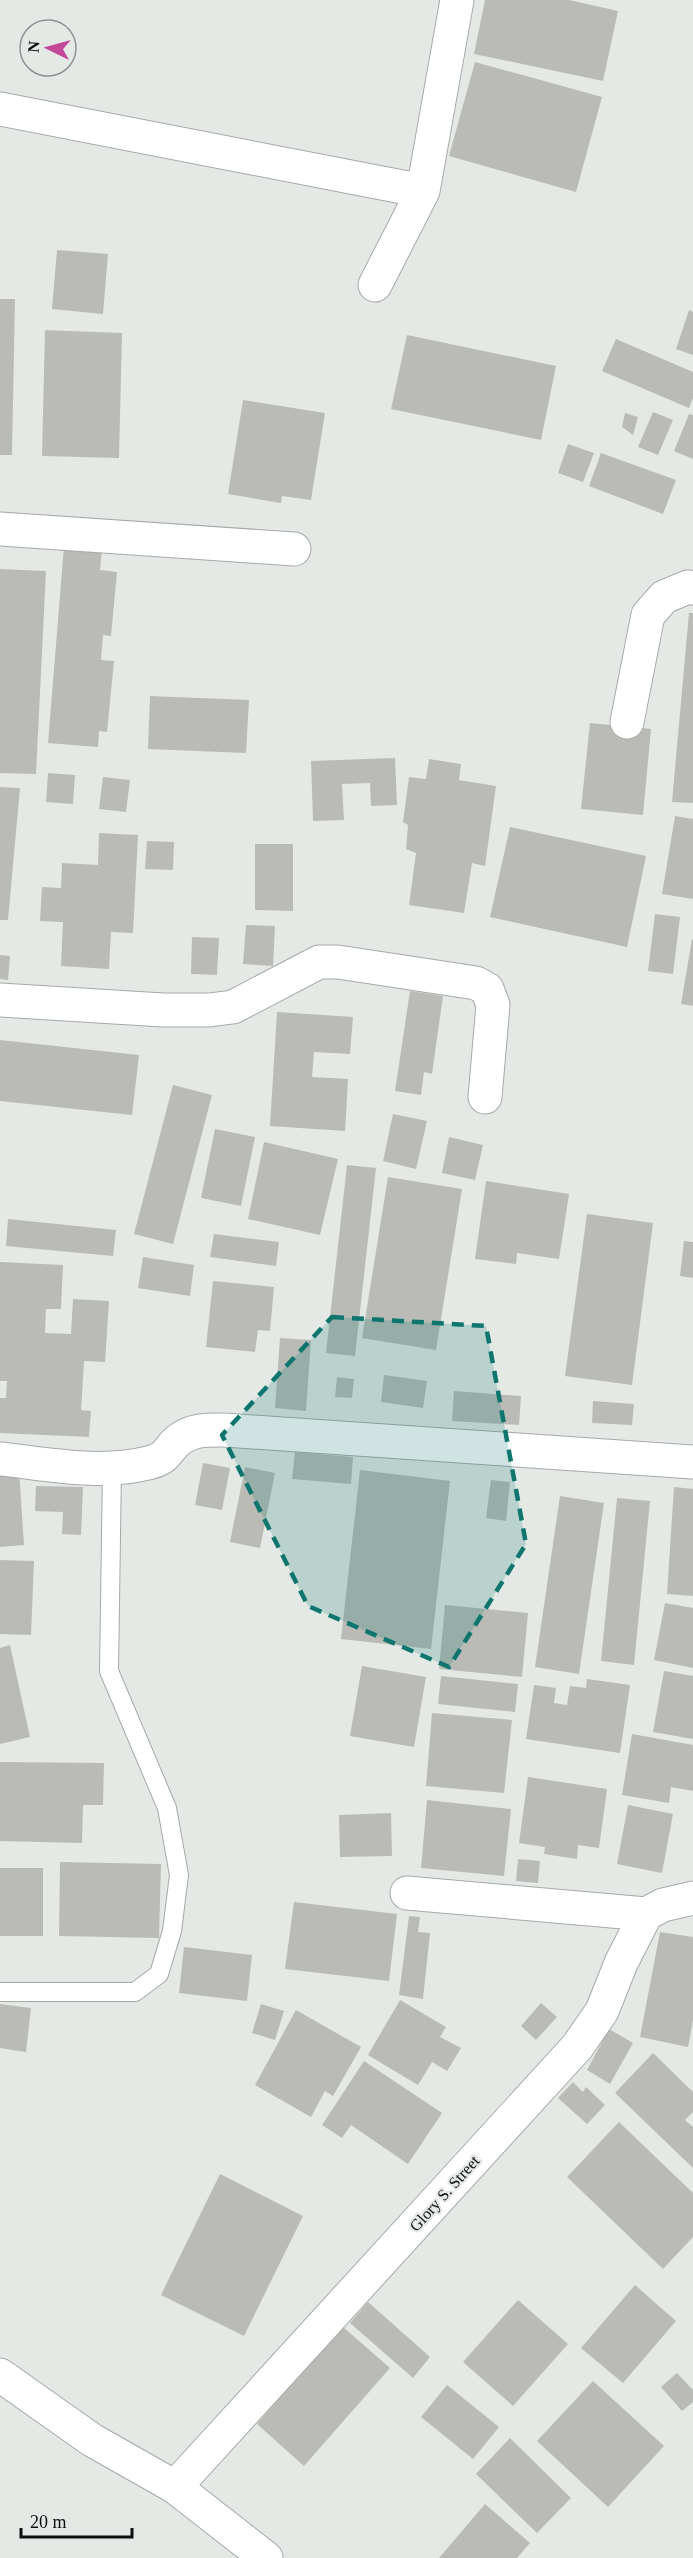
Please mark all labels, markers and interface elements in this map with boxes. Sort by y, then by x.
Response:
north arrow [18,18,78,78]
text: N [25,40,43,53]
street label: Glory S. Street [406,2152,484,2235]
scale bar [21,2501,132,2539]
text: 20 m [30,2512,67,2532]

